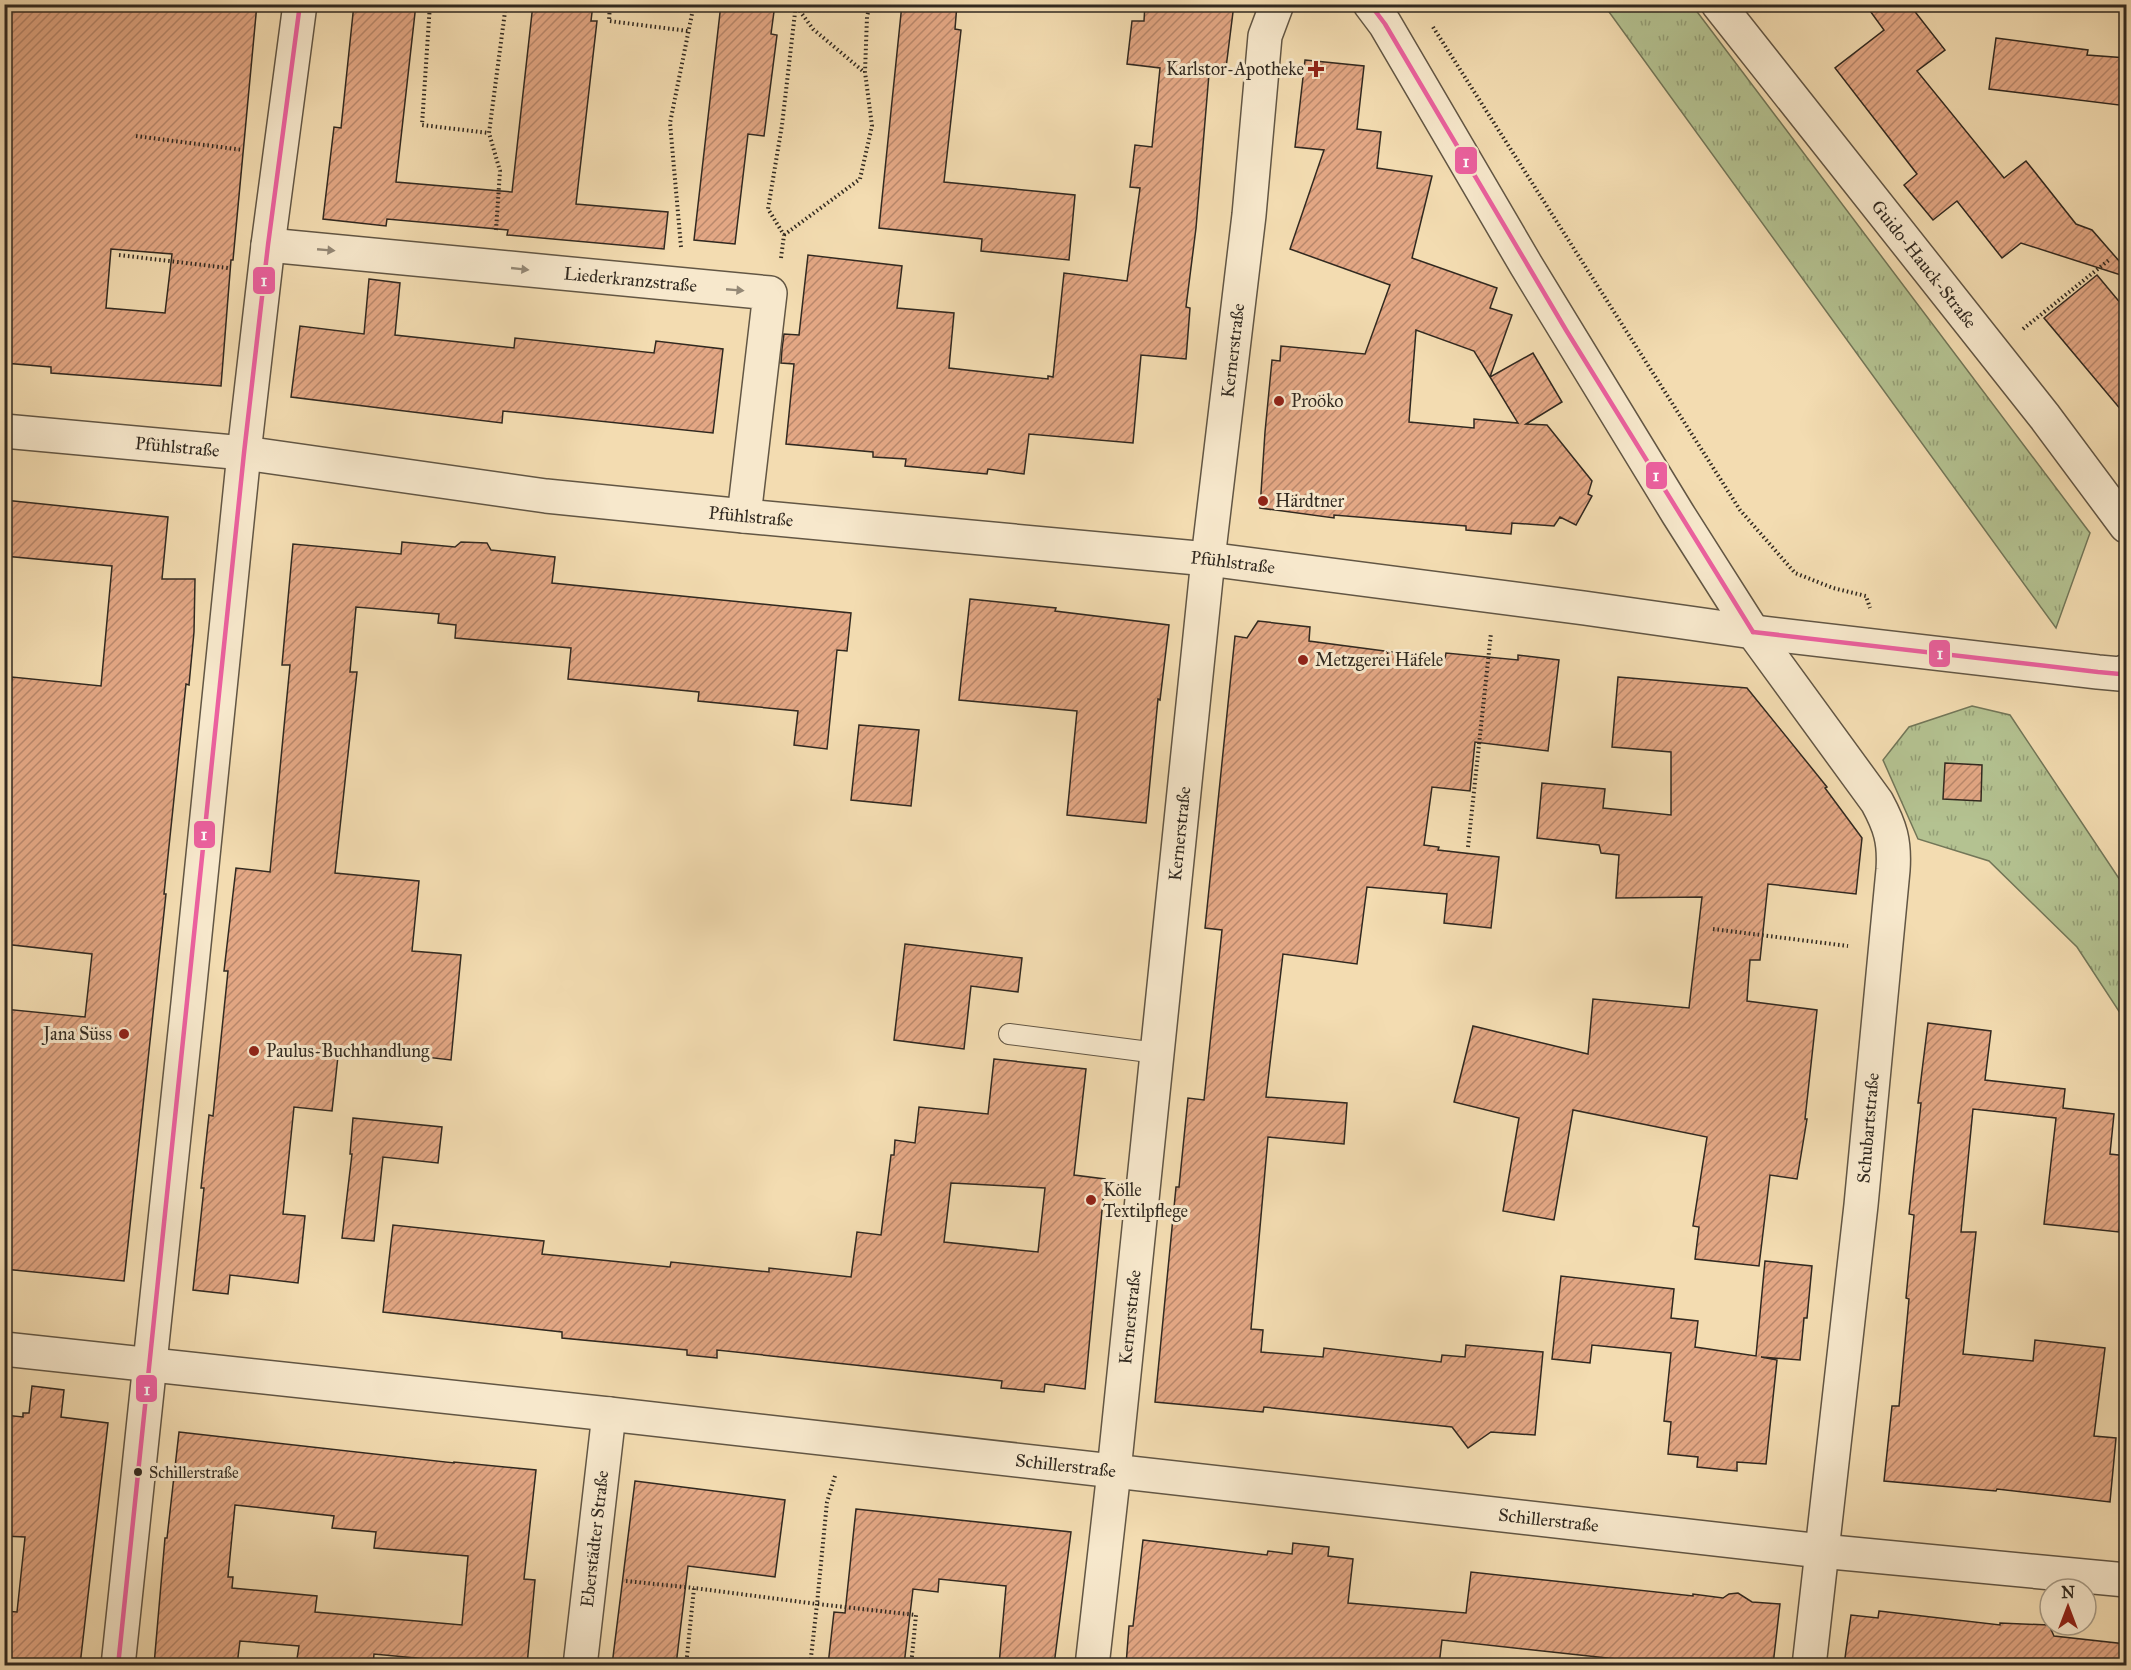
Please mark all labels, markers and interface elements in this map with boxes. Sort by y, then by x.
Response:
place label: Karlstor-Apotheke [1166,58,1304,80]
marker: Karlstor-Apotheke [1309,62,1323,76]
line badge: 1 [1454,146,1478,175]
text: 1 [1463,152,1470,171]
street label: Guido-Hauck-Straße [1867,196,1982,333]
one-way arrow [316,245,335,255]
street label: Liederkranzstraße [563,262,698,297]
one-way arrow [511,264,530,274]
line badge: 1 [252,266,276,295]
text: 1 [261,271,268,290]
one-way arrow [726,285,745,295]
street label: Kernerstraße [1216,302,1249,399]
place label: Proöko [1291,390,1344,412]
marker: Proöko [1272,394,1286,408]
street label: Pfühlstraße [134,432,221,462]
line badge: 1 [1645,461,1668,490]
text: 1 [1653,466,1660,485]
place label: Härdtner [1275,490,1344,512]
marker: Härdtner [1256,494,1270,508]
street label: Pfühlstraße [708,501,794,532]
street label: Pfühlstraße [1190,546,1276,579]
line badge: 1 [1928,639,1951,668]
text: 1 [1937,644,1944,663]
place label: Metzgerei Häfele [1315,649,1443,672]
marker: Metzgerei Häfele [1296,653,1310,667]
street label: Kernerstraße [1164,785,1196,882]
line badge: 1 [193,820,216,849]
text: 1 [201,825,208,844]
place label: Jana Süss [41,1023,112,1046]
marker: Jana Süss [117,1027,131,1041]
place label: Paulus-Buchhandlung [266,1040,430,1063]
marker: Paulus-Buchhandlung [247,1044,261,1058]
street label: Schubartstraße [1852,1072,1884,1184]
place label: Kölle Textilpflege [1103,1179,1188,1223]
marker: Kölle Textilpflege [1084,1193,1098,1207]
street label: Kernerstraße [1114,1269,1146,1365]
line badge: 1 [135,1374,158,1403]
text: 1 [144,1380,151,1399]
street label: Schillerstraße [1014,1449,1117,1482]
place label: Schillerstraße [149,1463,239,1482]
marker: Schillerstraße [132,1466,144,1478]
street label: Eberstädter Straße [576,1469,613,1609]
street label: Schillerstraße [1497,1504,1600,1537]
north arrow [2038,1577,2098,1637]
text: N [2061,1583,2075,1602]

